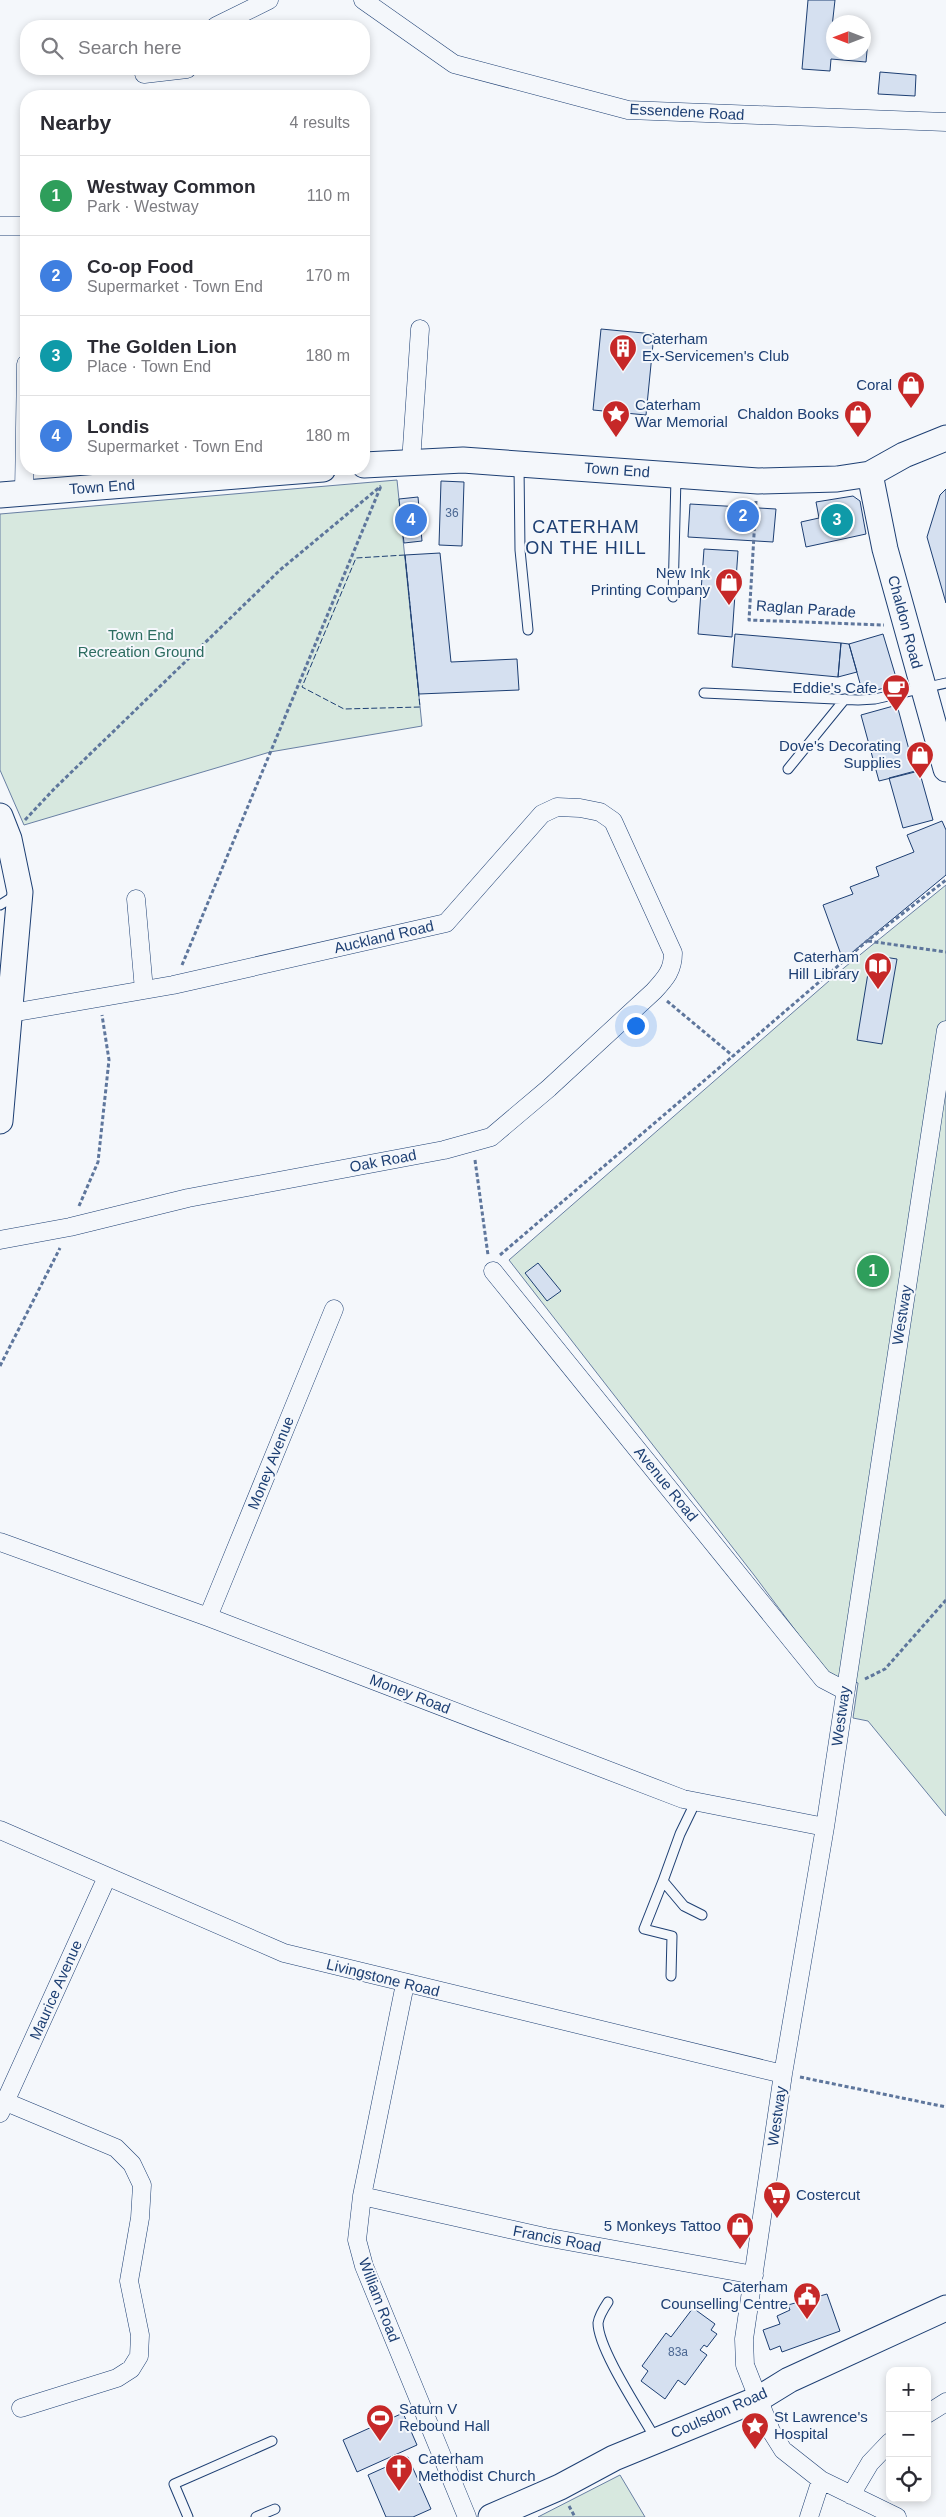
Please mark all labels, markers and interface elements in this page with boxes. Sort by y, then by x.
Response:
north arrow [826,15,871,60]
search box [20,20,370,75]
icon: search [38,34,66,62]
text: Search here [78,37,182,58]
street label: Essendene Road [629,100,745,123]
text: Nearby [40,111,111,134]
text: 4 results [290,114,350,131]
text: Westway Common [87,176,256,197]
text: 1 [52,187,60,204]
text: 110 m [307,187,350,204]
text: Park · Westway [87,198,199,215]
text: Co-op Food [87,256,194,277]
text: 2 [52,267,60,284]
text: 170 m [306,267,350,284]
text: Supermarket · Town End [87,278,263,295]
place label: Caterham Ex-Servicemen's Club [642,330,789,364]
building icon: Caterham Ex-Servicemen's Club [608,333,638,372]
text: The Golden Lion [87,336,237,357]
text: 3 [52,347,60,364]
text: 180 m [306,347,350,364]
text: Place · Town End [87,358,211,375]
shop icon: Coral [896,370,926,409]
place label: Coral [856,376,892,393]
place label: Caterham War Memorial [635,396,728,430]
place icon: Caterham War Memorial [601,399,631,438]
shop icon: Chaldon Books [843,399,873,438]
place label: Chaldon Books [737,405,839,422]
text: Londis [87,416,149,437]
text: 4 [52,427,60,444]
text: 180 m [306,427,350,444]
text: Supermarket · Town End [87,438,263,455]
street label: Town End [584,459,650,480]
street label: Town End [69,476,135,497]
pin: 2 [727,497,759,535]
pin: 4 [395,501,427,539]
pin: 3 [821,501,853,539]
house number: 36 [445,506,459,520]
district label: CATERHAM ON THE HILL [525,517,647,558]
place label: New Ink Printing Company [591,564,710,598]
shop icon: New Ink Printing Company [714,567,744,606]
street label: Chaldon Road [885,573,926,670]
street label: Raglan Parade [756,597,857,620]
park label: Town End Recreation Ground [78,626,204,660]
cafe icon: Eddie's Cafe [881,673,911,712]
place label: Eddie's Cafe [792,679,877,696]
place label: Dove's Decorating Supplies [779,737,901,771]
shop icon: Dove's Decorating Supplies [905,740,935,779]
street label: Auckland Road [332,917,435,956]
place label: Caterham Hill Library [788,948,859,982]
library icon: Caterham Hill Library [863,951,893,990]
your location [623,1013,649,1039]
street label: Oak Road [348,1146,418,1175]
pin: 1 [857,1252,889,1290]
street label: Westway [888,1283,915,1346]
street label: Money Avenue [244,1414,297,1512]
street label: Avenue Road [631,1443,702,1524]
street label: Money Road [367,1670,453,1717]
street label: Westway [828,1684,853,1747]
street label: Maurice Avenue [26,1937,85,2042]
street label: Livingstone Road [325,1955,441,2000]
street label: Westway [764,2084,789,2147]
supermarket icon: Costercut [762,2180,792,2219]
place label: Costercut [796,2186,861,2203]
shop icon: 5 Monkeys Tattoo [725,2211,755,2250]
place label: 5 Monkeys Tattoo [604,2217,721,2234]
street label: Francis Road [512,2222,602,2255]
street label: William Road [356,2256,403,2344]
place label: Caterham Counselling Centre [660,2278,788,2312]
public building icon: Caterham Counselling Centre [792,2281,822,2320]
house number: 83a [668,2345,688,2359]
map controls [886,2367,931,2502]
button: + [886,2367,931,2412]
street label: Coulsdon Road [668,2384,769,2441]
place label: Saturn V Rebound Hall [399,2400,490,2434]
sports icon: Saturn V Rebound Hall [365,2403,395,2442]
place label: St Lawrence's Hospital [774,2408,868,2442]
place icon: St Lawrence's Hospital [740,2411,770,2450]
button: − [886,2412,931,2457]
place label: Caterham Methodist Church [418,2450,536,2484]
church icon: Caterham Methodist Church [384,2453,414,2492]
button: locate [886,2457,931,2502]

